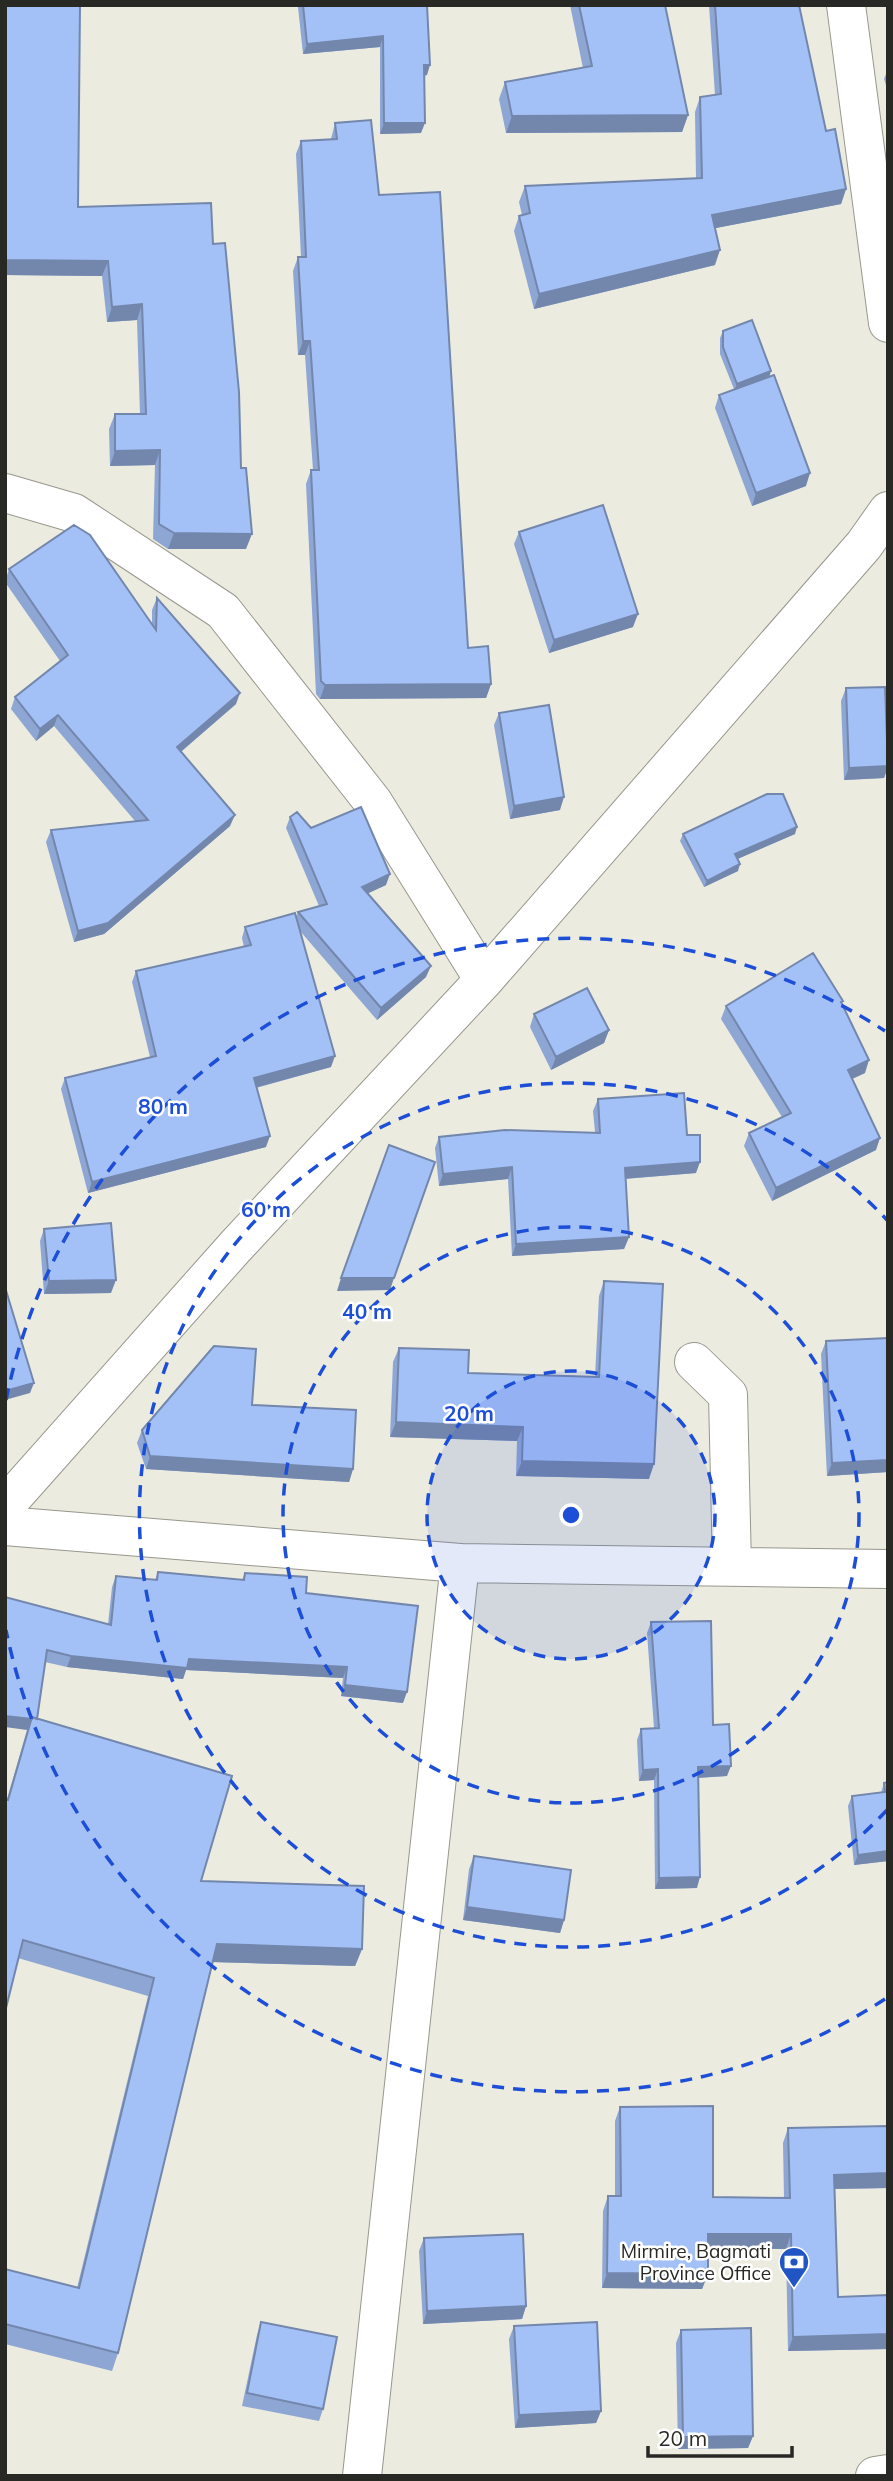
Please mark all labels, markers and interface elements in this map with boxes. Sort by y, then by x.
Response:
text: 80 m [138,1093,188,1119]
text: 60 m [241,1196,291,1222]
text: 40 m [342,1298,392,1324]
text: 20 m [444,1400,494,1426]
centre of rings [559,1503,583,1527]
place label: Mirmire, Bagmati Province Office [621,2239,771,2285]
bank icon: Mirmire, Bagmati Province Office [777,2245,811,2289]
scale bar [648,2414,792,2458]
text: 20 m [658,2425,707,2451]

